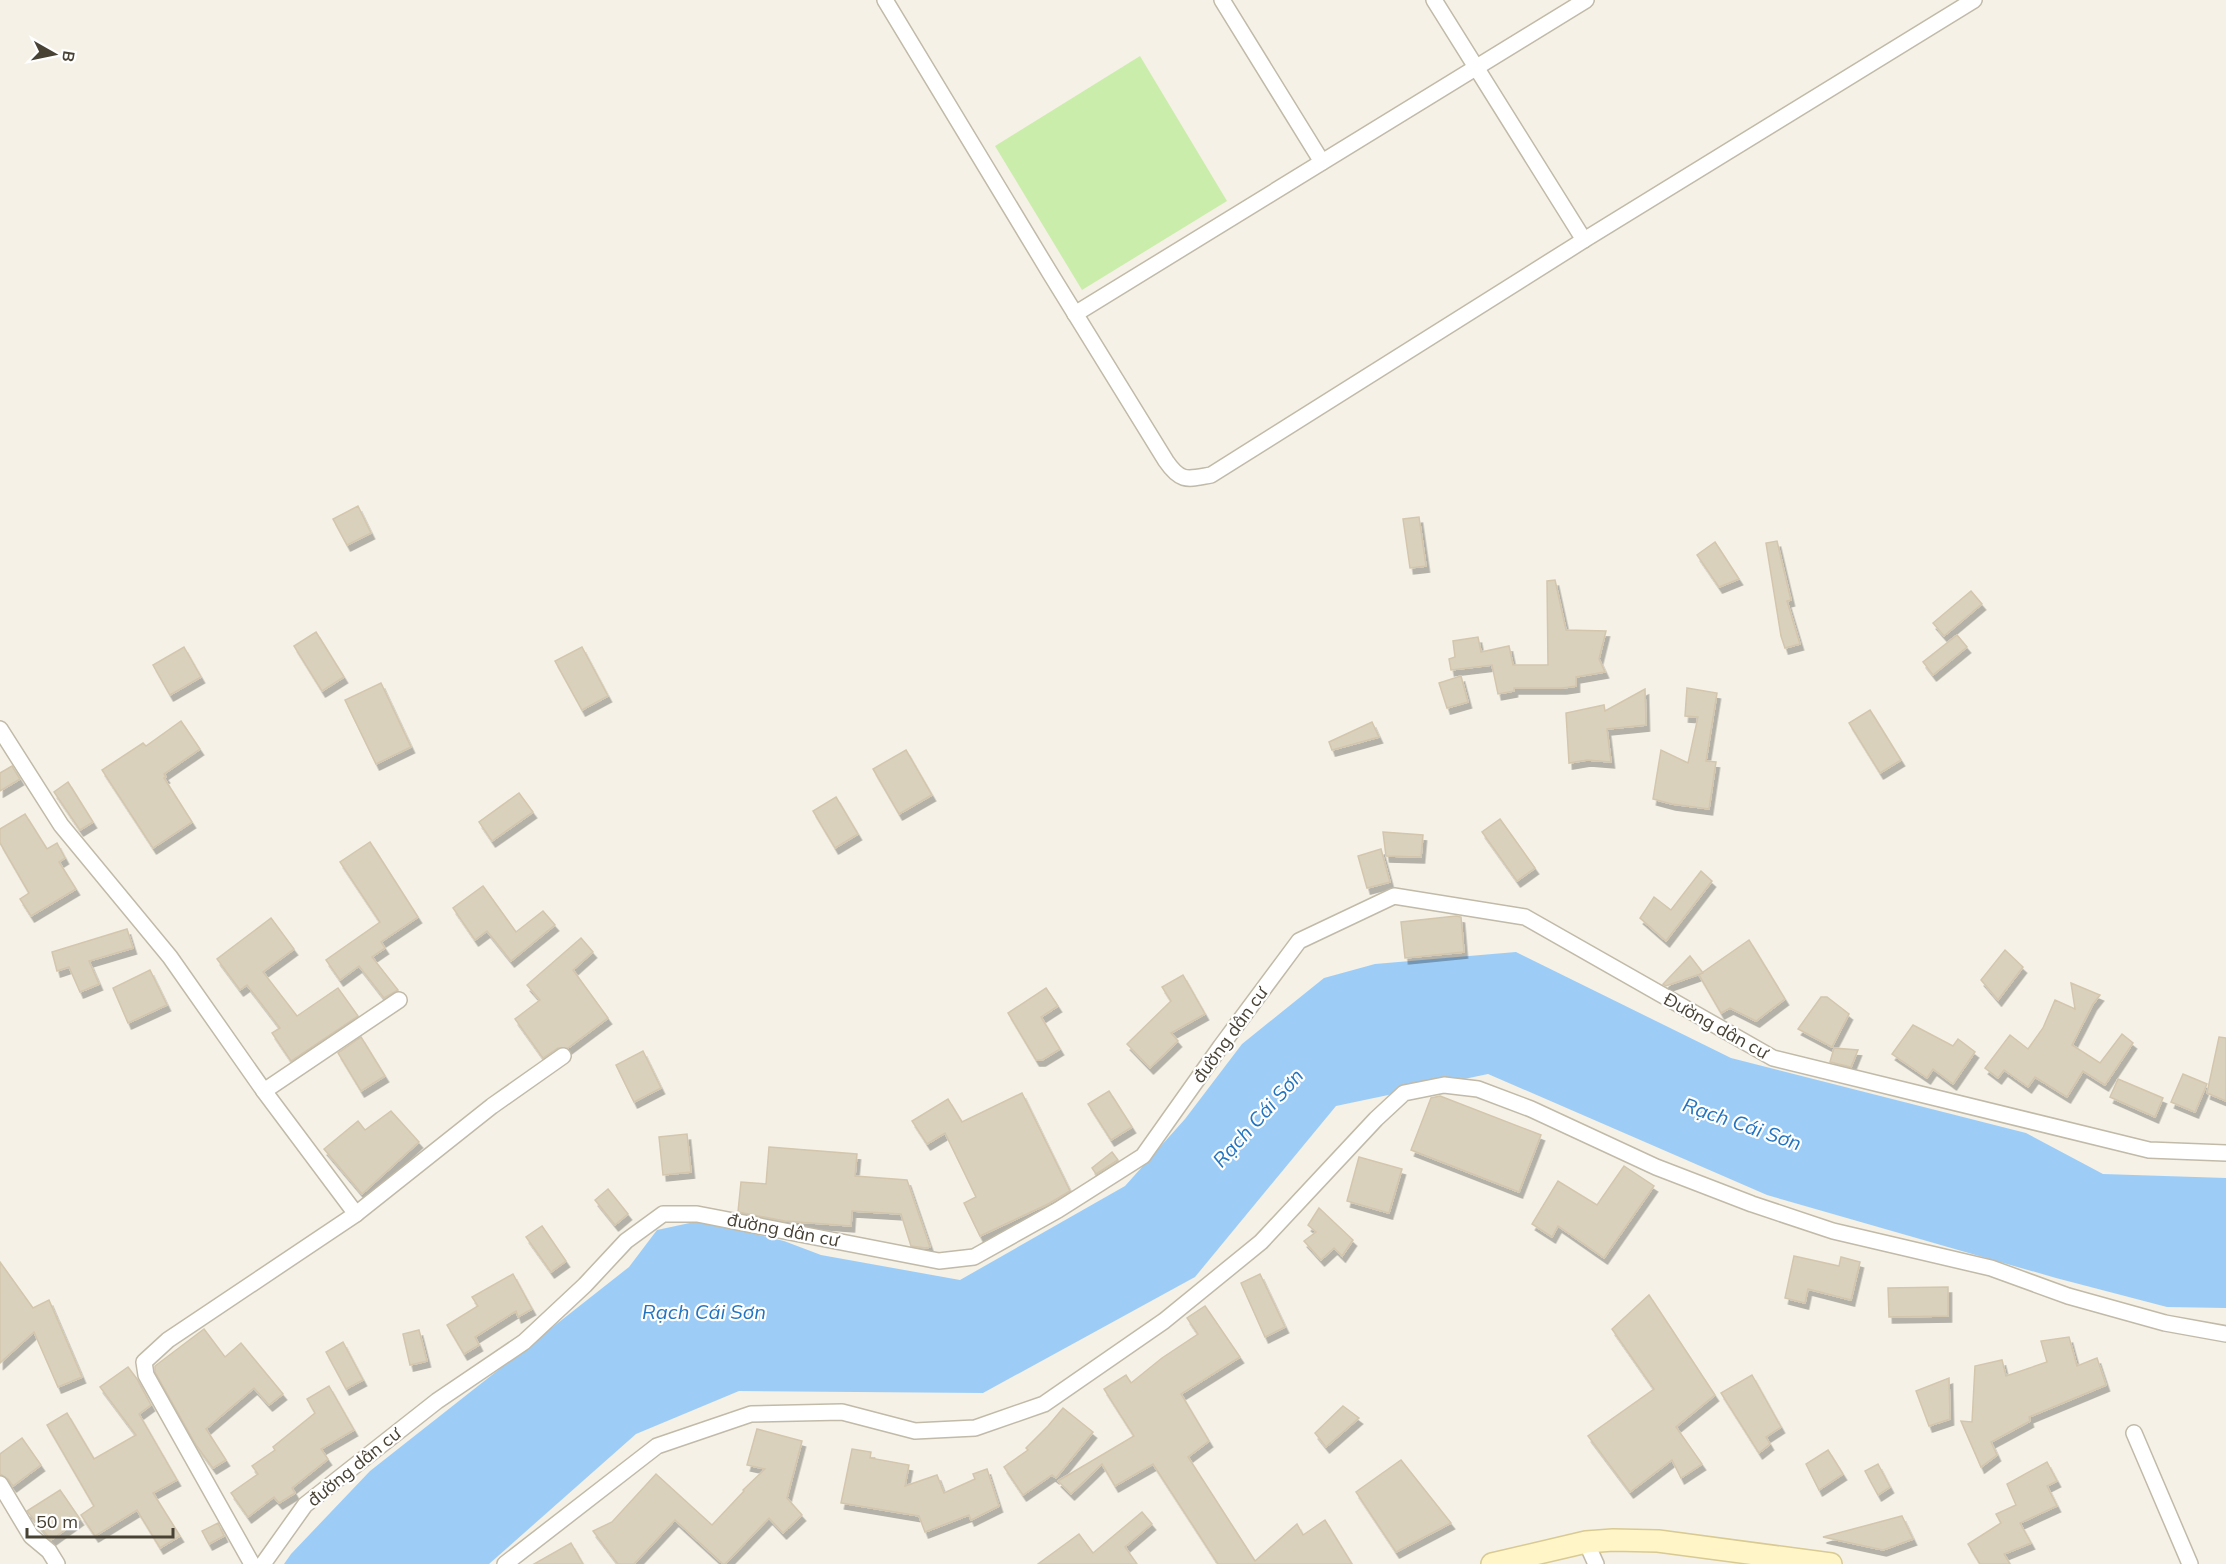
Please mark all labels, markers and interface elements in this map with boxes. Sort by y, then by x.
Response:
north arrow [24,24,84,84]
text: B [58,49,80,63]
street label: đường dân cư [1187,981,1273,1087]
street label: Đường dân cư [1660,987,1774,1065]
water label: Rạch Cái Sơn [1207,1063,1308,1172]
water label: Rạch Cái Sơn [1679,1092,1805,1156]
street label: đường dân cư [725,1207,843,1252]
water label: Rạch Cái Sơn [642,1299,766,1324]
street label: đường dân cư [302,1421,406,1511]
scale bar [27,1501,172,1539]
text: 50 m [36,1510,78,1533]

